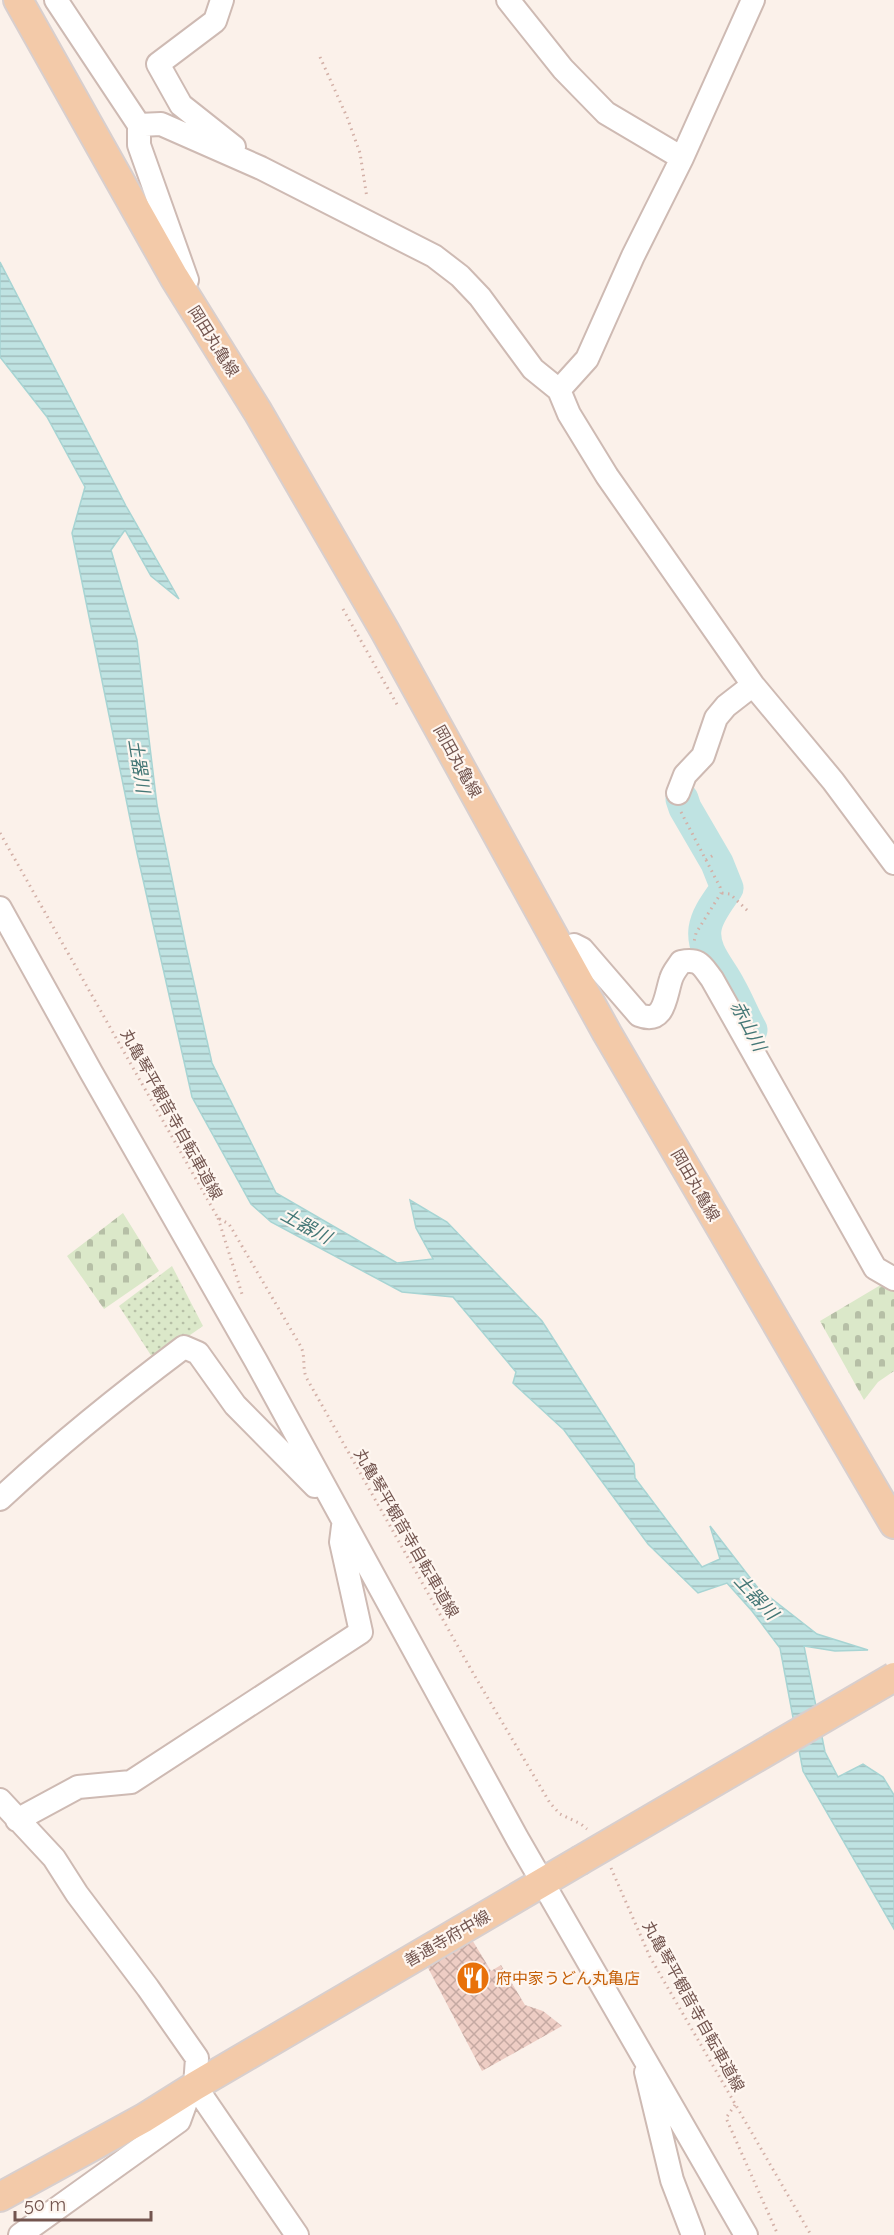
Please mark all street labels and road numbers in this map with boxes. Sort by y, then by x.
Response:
street label: 岡田丸亀線 [184,302,243,380]
street label: 岡田丸亀線 [430,722,485,801]
street label: 丸亀琴平観音寺自転車道線 [117,1026,226,1203]
street label: 岡田丸亀線 [667,1146,724,1225]
street label: 丸亀琴平観音寺自転車道線 [350,1445,463,1621]
street label: 善通寺府中線 [401,1906,494,1971]
street label: 丸亀琴平観音寺自転車道線 [639,1918,748,2095]

